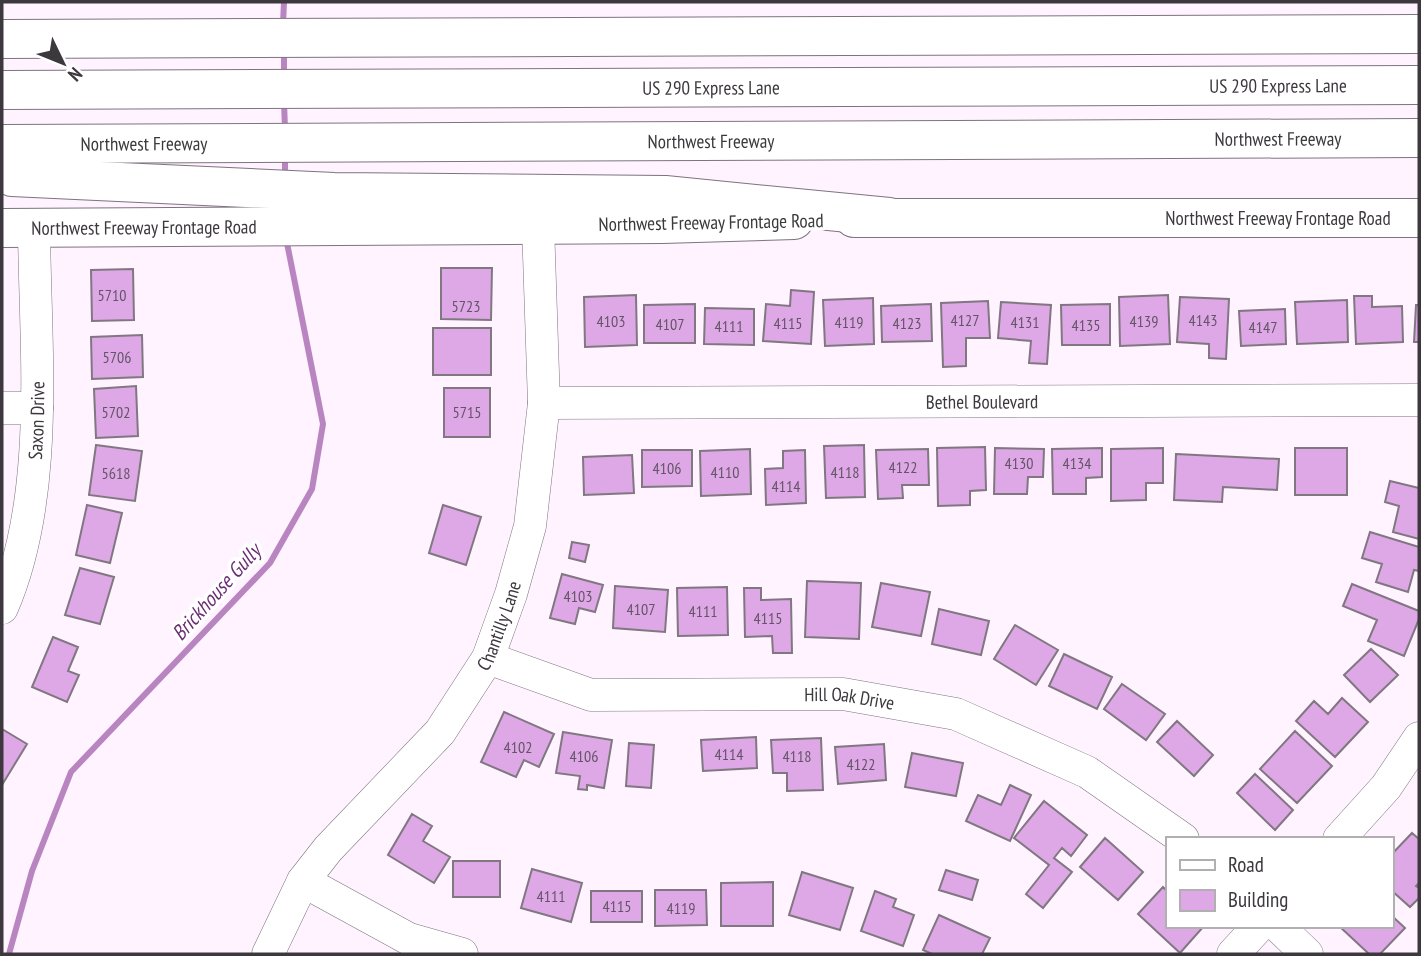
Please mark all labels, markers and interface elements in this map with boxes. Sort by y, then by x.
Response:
north arrow [28,28,98,98]
text: N [63,63,88,87]
street label: US 290 Express Lane [1209,73,1347,98]
street label: US 290 Express Lane [642,75,780,100]
street label: Northwest Freeway [1215,126,1342,151]
street label: Northwest Freeway [648,129,775,153]
street label: Northwest Freeway [81,131,208,156]
street label: Northwest Freeway Frontage Road [1165,206,1391,230]
street label: Northwest Freeway Frontage Road [598,208,824,236]
street label: Northwest Freeway Frontage Road [31,214,257,240]
house number: 5710 [98,285,126,305]
house number: 5723 [452,296,480,316]
house number: 4127 [951,310,979,330]
house number: 4143 [1189,310,1217,330]
house number: 4103 [597,311,625,331]
house number: 4139 [1130,311,1158,331]
house number: 4119 [835,312,863,332]
house number: 4131 [1011,312,1039,332]
house number: 4115 [774,313,802,333]
house number: 4123 [893,313,921,333]
house number: 4107 [656,314,684,334]
house number: 4135 [1072,315,1100,335]
house number: 4111 [715,316,743,336]
house number: 4147 [1249,317,1277,337]
house number: 5706 [103,347,131,367]
street label: Saxon Drive [23,381,49,460]
street label: Bethel Boulevard [926,389,1038,414]
house number: 5702 [102,402,130,422]
house number: 5715 [453,402,481,422]
house number: 4130 [1005,453,1033,473]
house number: 4134 [1063,453,1091,473]
house number: 4122 [889,457,917,477]
house number: 4106 [653,458,681,478]
house number: 4110 [711,462,739,482]
house number: 4118 [831,462,859,482]
house number: 5618 [102,463,130,483]
house number: 4114 [772,476,800,496]
water label: Brickhouse Gully [166,536,268,646]
street label: Chantilly Lane [471,578,526,675]
house number: 4103 [564,586,592,606]
house number: 4107 [627,599,655,619]
house number: 4111 [689,601,717,621]
house number: 4115 [754,608,782,628]
street label: Hill Oak Drive [804,682,896,715]
house number: 4102 [504,737,532,757]
house number: 4114 [715,744,743,764]
house number: 4106 [570,746,598,766]
house number: 4118 [783,746,811,766]
house number: 4122 [847,754,875,774]
legend [1166,837,1393,928]
text: Road [1228,851,1264,878]
house number: 4111 [537,886,565,906]
text: Building [1228,886,1288,913]
house number: 4115 [603,896,631,916]
house number: 4119 [667,898,695,918]

